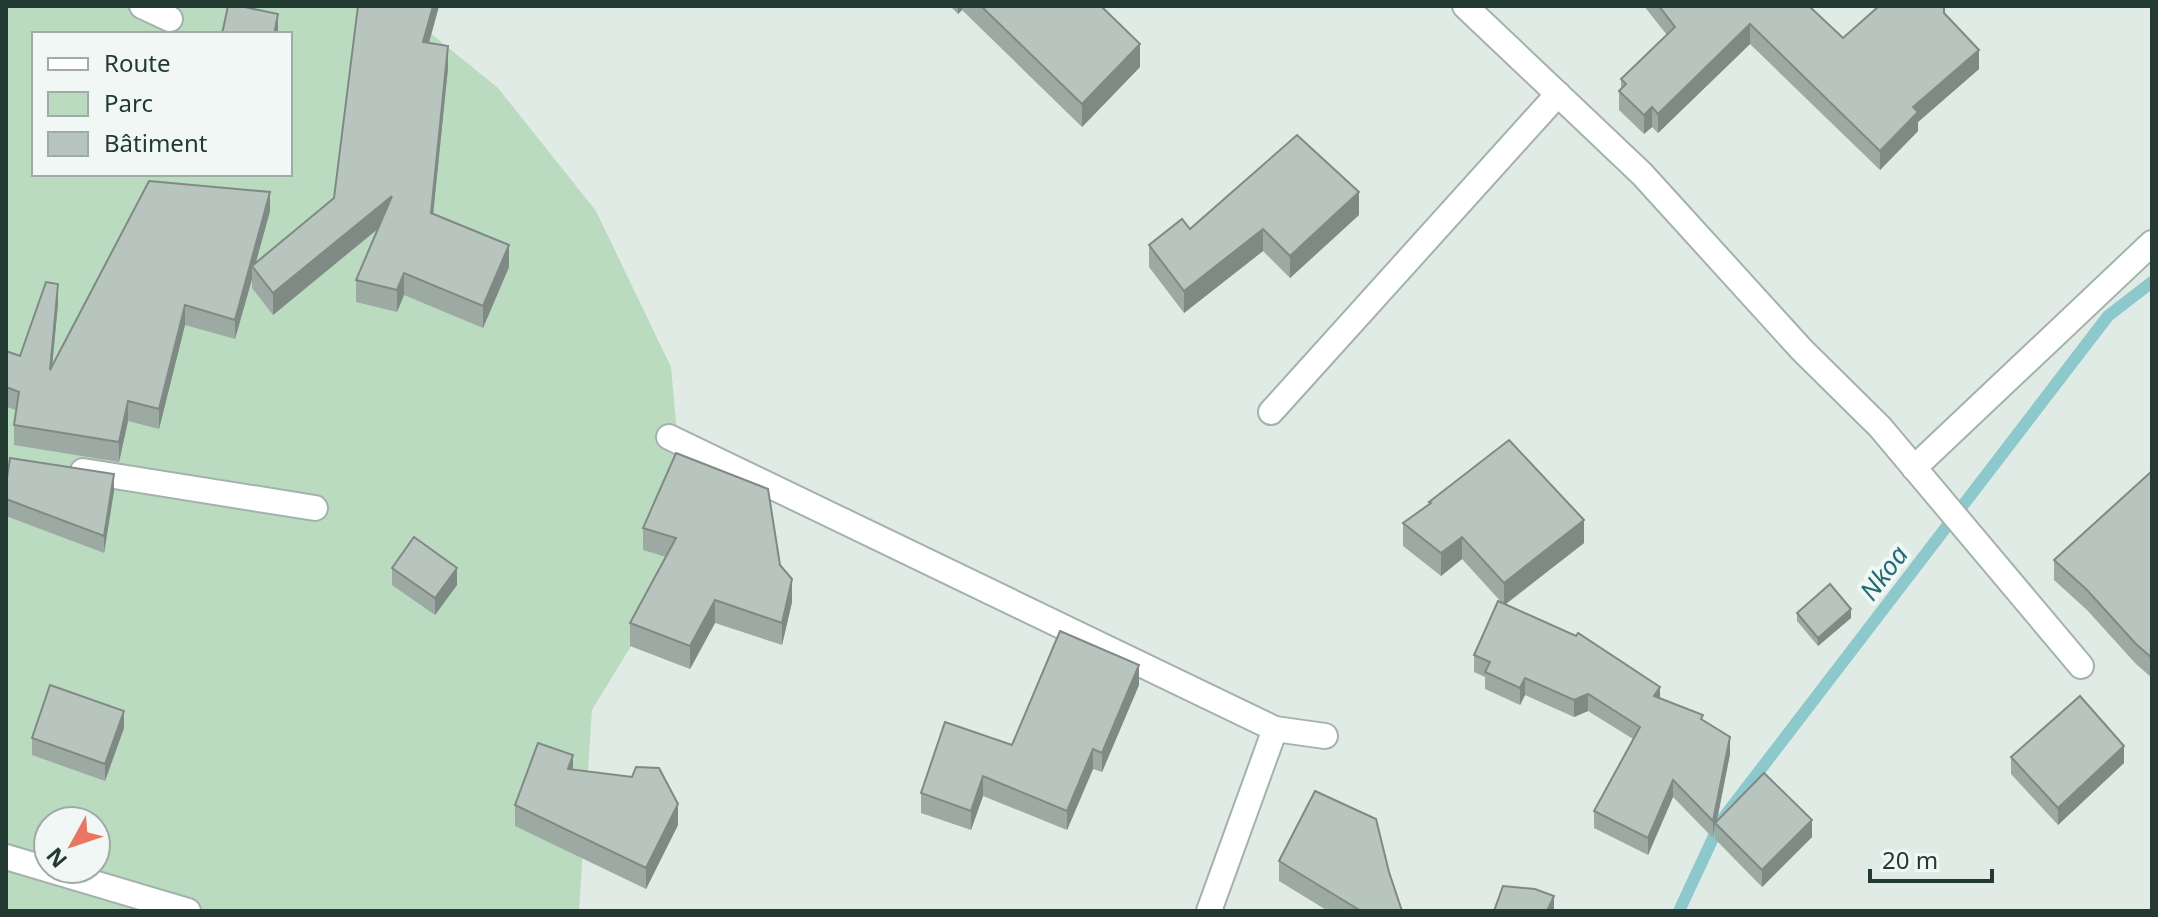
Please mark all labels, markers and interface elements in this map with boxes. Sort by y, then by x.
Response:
legend [32,32,292,176]
text: Route [104,46,170,79]
text: Parc [104,86,153,119]
text: Bâtiment [104,126,208,159]
water label: Nkoa [1851,537,1916,607]
north arrow [32,805,112,885]
scale bar [1870,833,1992,883]
text: N [39,842,73,875]
text: 20 m [1882,843,1938,876]

